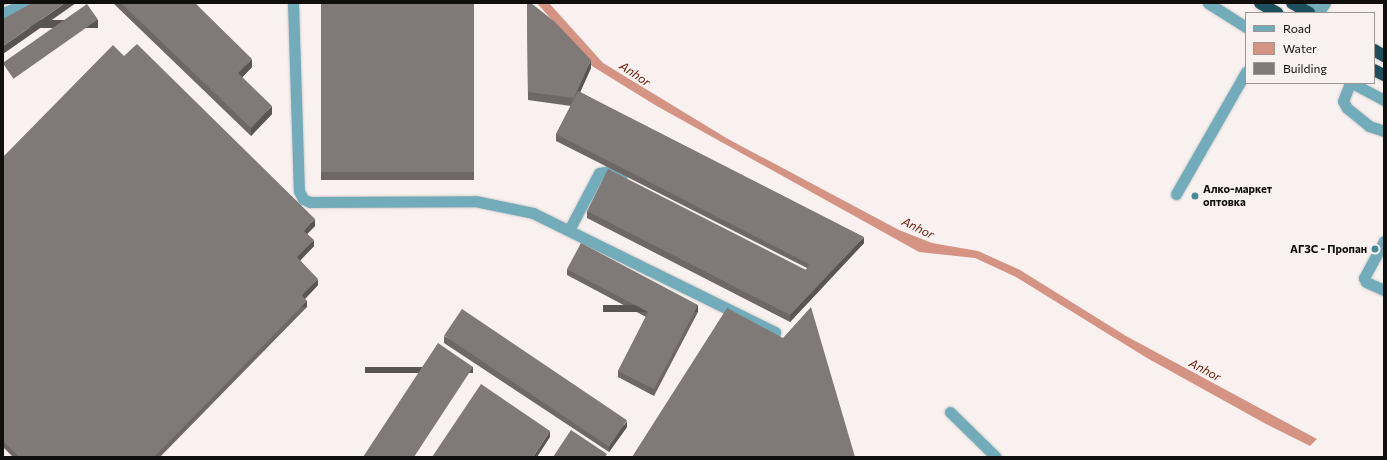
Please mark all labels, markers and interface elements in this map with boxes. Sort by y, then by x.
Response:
legend [1245,12,1375,84]
text: Road [1283,21,1311,35]
text: Water [1283,41,1317,55]
water label: Anhor [617,59,653,89]
text: Building [1283,61,1327,75]
place label: Алко-маркет оптовка [1203,183,1272,209]
marker: Алко-маркет оптовка [1190,191,1200,201]
water label: Anhor [900,214,936,242]
place label: АГЗС - Пропан [1290,242,1367,256]
marker: АГЗС - Пропан [1370,244,1380,254]
water label: Anhor [1187,356,1223,384]

